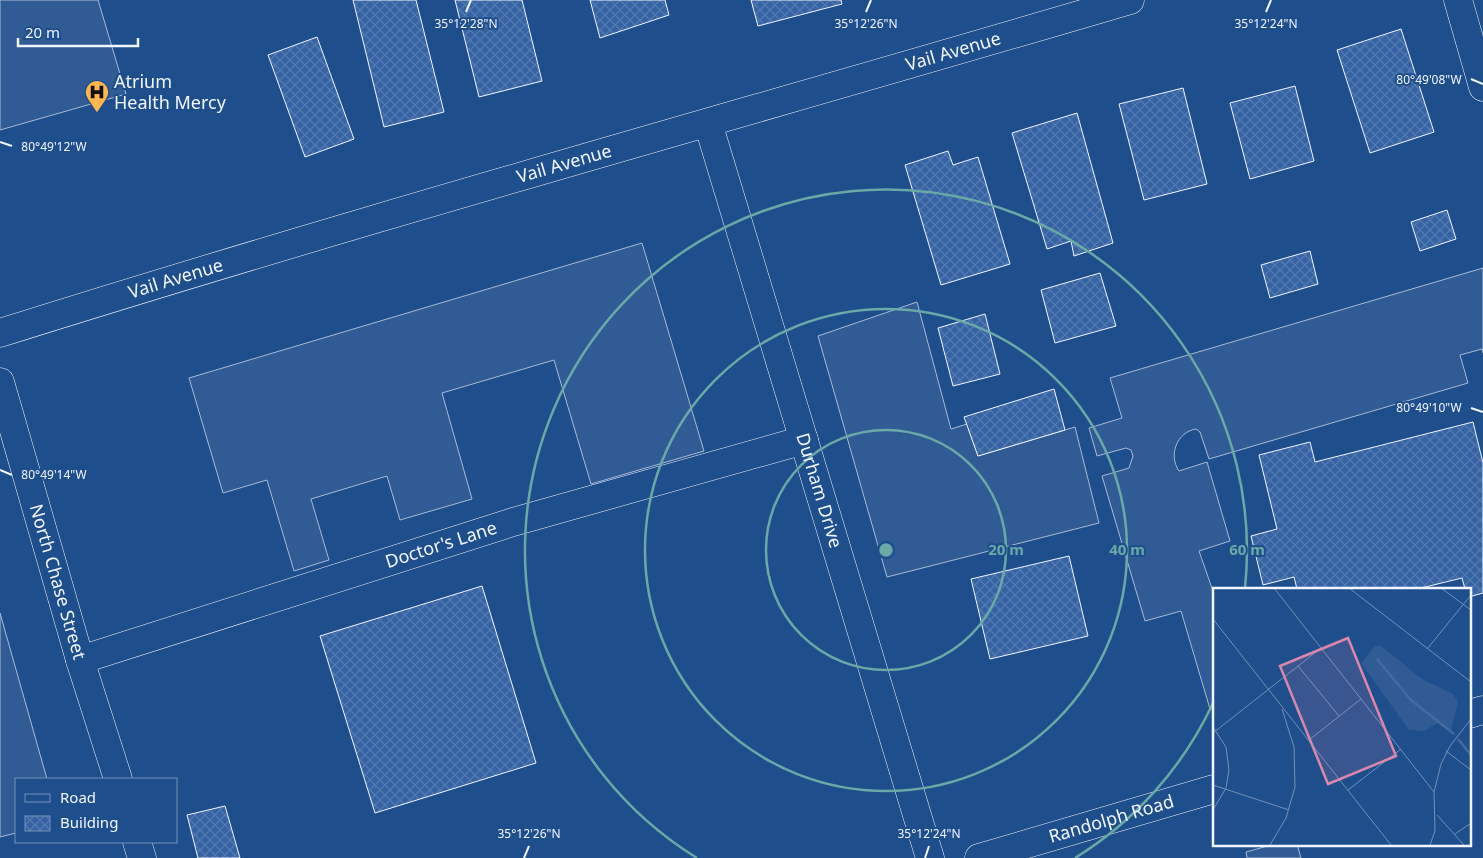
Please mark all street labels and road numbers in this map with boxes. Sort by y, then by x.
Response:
street label: Vail Avenue [903,25,1003,76]
street label: Vail Avenue [514,138,614,188]
street label: Vail Avenue [125,252,226,303]
street label: Durham Drive [791,430,849,551]
street label: North Chase Street [25,501,92,663]
street label: Doctor's Lane [382,515,500,573]
street label: Randolph Road [1046,788,1177,848]

